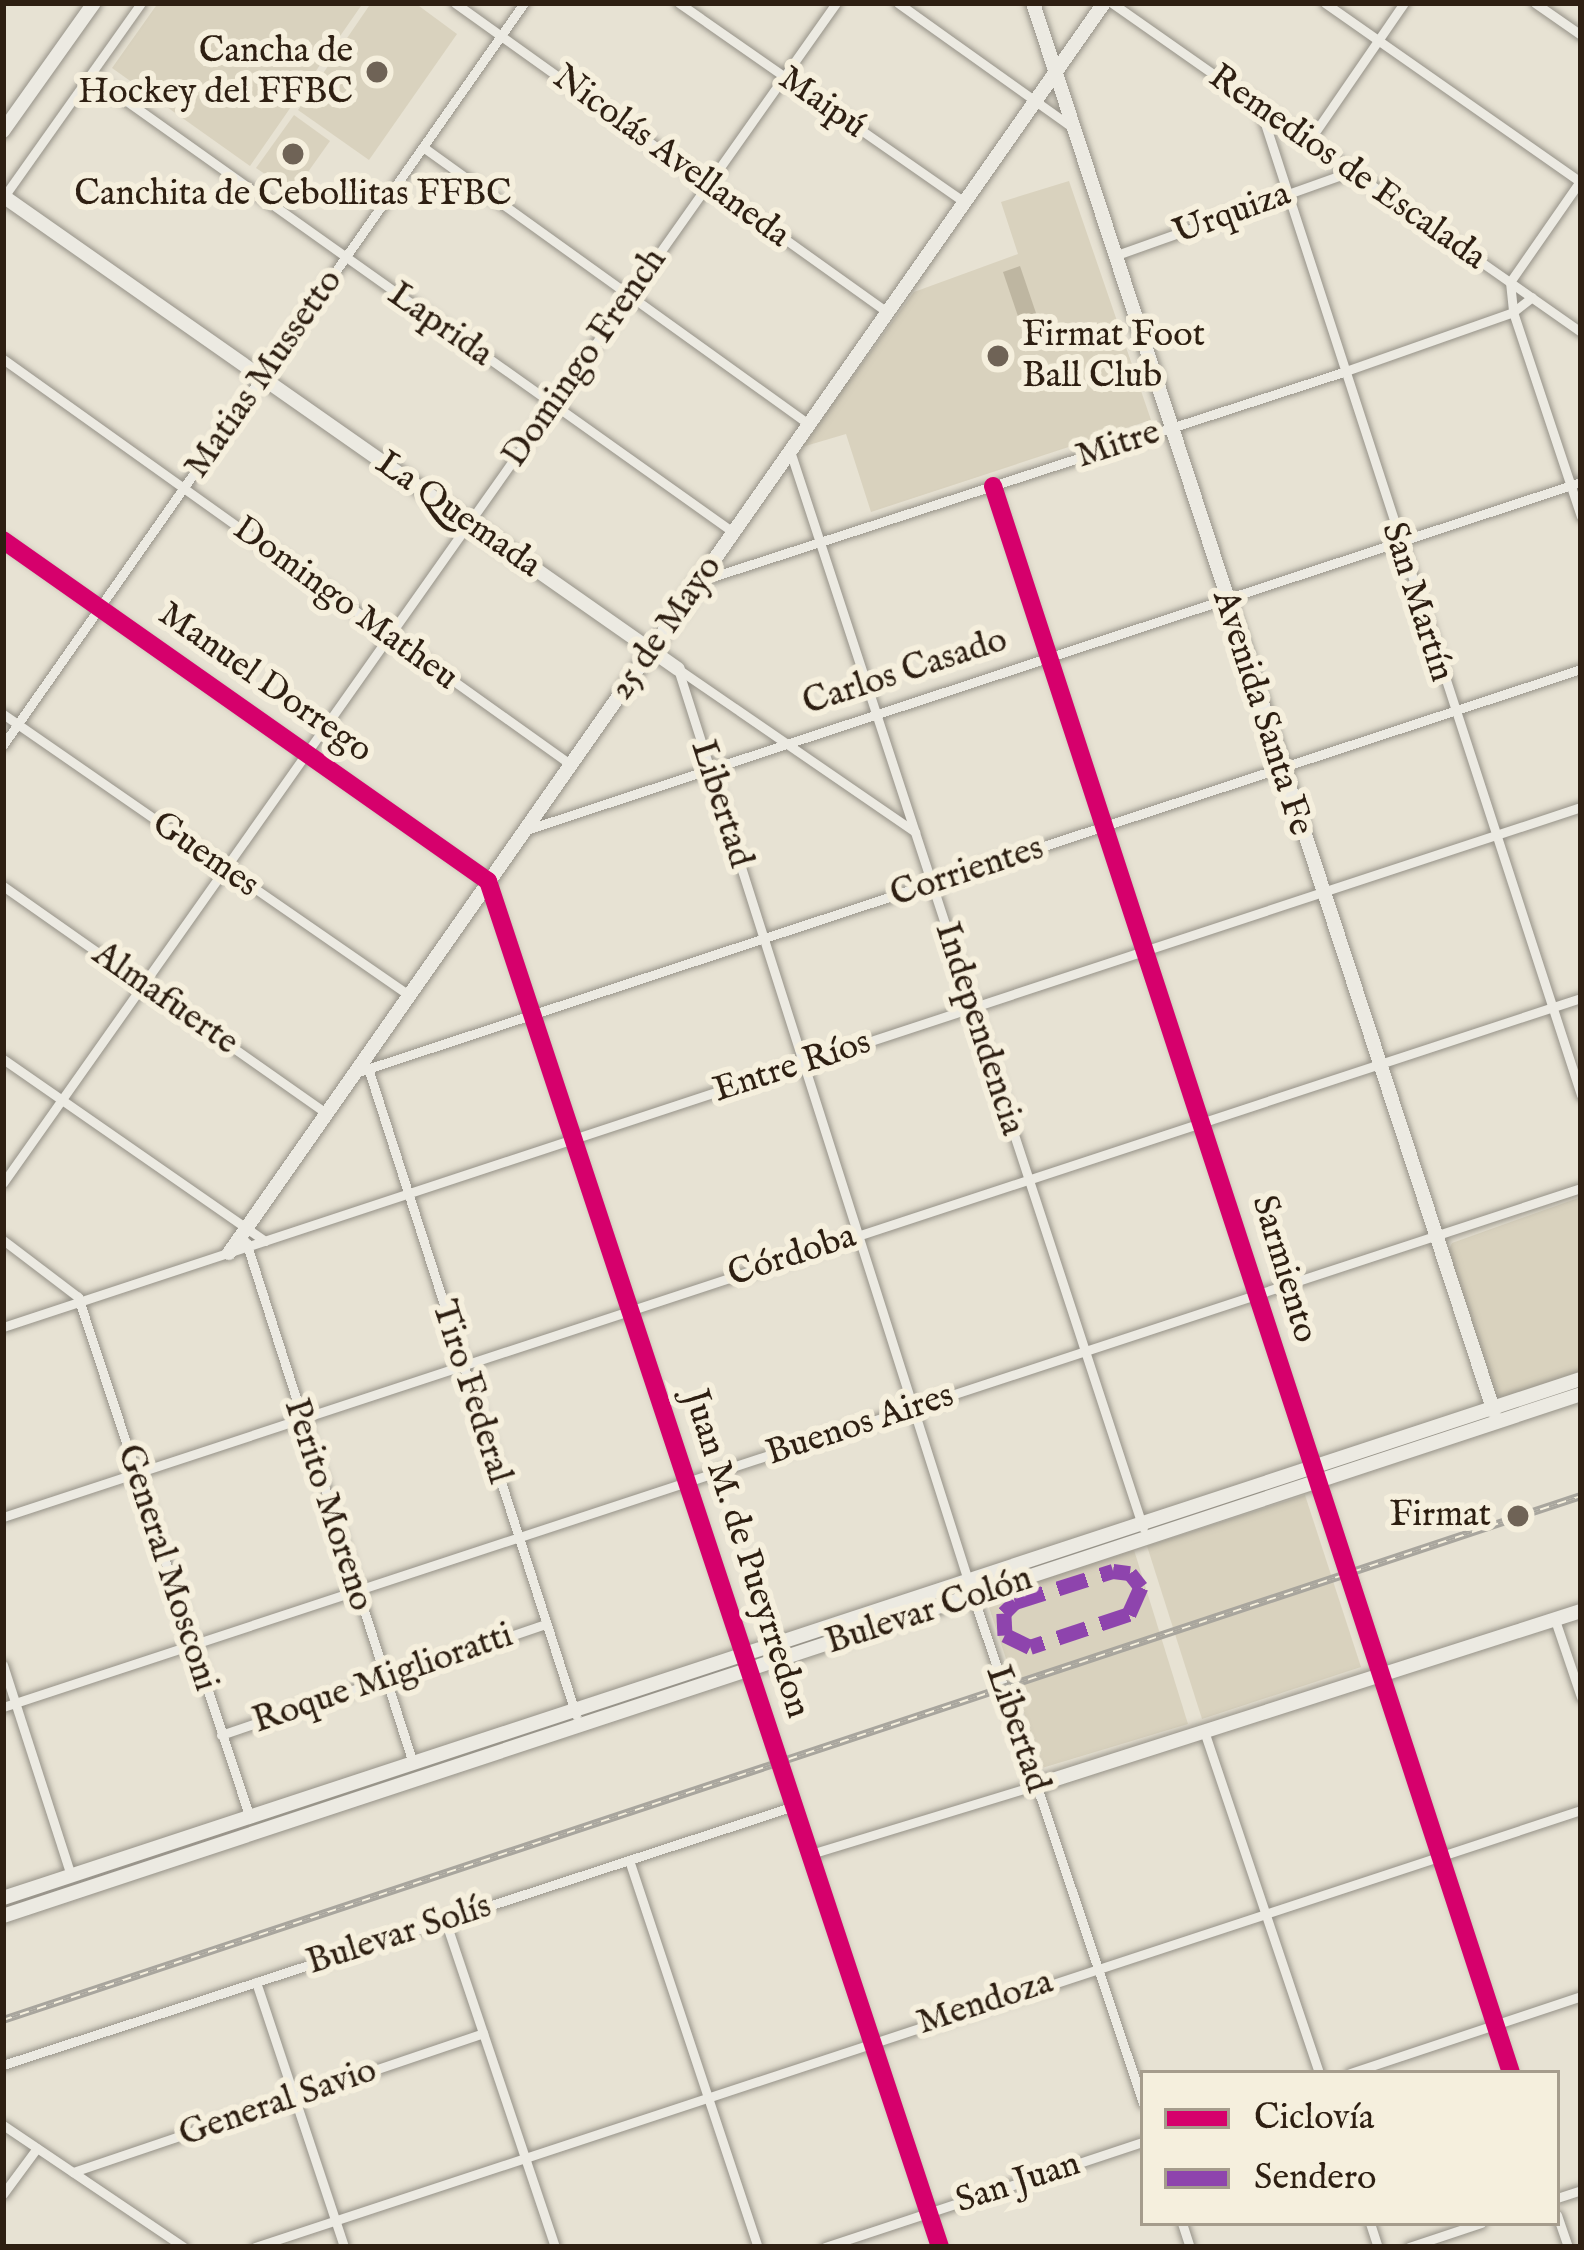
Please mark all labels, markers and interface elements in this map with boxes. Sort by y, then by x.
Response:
place label: Cancha de Hockey del FFBC [78,29,353,114]
street label: Nicolás Avellaneda [544,56,798,258]
street label: Remedios de Escalada [1200,56,1494,280]
street label: Maipú [770,58,874,148]
marker: Cancha de Hockey del FFBC [364,59,390,85]
marker: Canchita de Cebollitas FFBC [280,141,306,167]
place label: Canchita de Cebollitas FFBC [74,173,512,217]
street label: Urquiza [1168,173,1296,255]
street label: Domingo French [493,240,677,476]
street label: Matias Mussetto [176,261,352,487]
street label: Laprida [379,273,501,377]
place label: Firmat Foot Ball Club [1022,313,1205,398]
marker: Firmat Foot Ball Club [985,343,1011,369]
street label: Mitre [1071,411,1165,479]
street label: La Quemada [367,442,549,588]
street label: Domingo Matheu [224,508,466,700]
street label: San Martín [1371,517,1463,687]
street label: 25 de Mayo [600,547,732,709]
street label: Avenida Santa Fe [1202,585,1322,841]
street label: Manuel Dorrego [150,593,380,773]
street label: Carlos Casado [797,619,1013,725]
street label: Libertad [680,735,762,873]
street label: Guemes [143,803,267,907]
street label: Corrientes [885,827,1049,917]
street label: Independencia [924,917,1034,1141]
street label: Almafuerte [84,933,246,1065]
street label: Entre Ríos [708,1021,876,1113]
street label: Sarmiento [1241,1190,1327,1348]
street label: Córdoba [723,1215,861,1297]
street label: Tiro Federal [421,1295,521,1489]
street label: Buenos Aires [761,1374,959,1476]
street label: Juan M. de Pueyrredon [673,1385,819,1723]
street label: Perito Moreno [273,1394,383,1616]
street label: General Mosconi [107,1439,227,1697]
place label: Firmat [1390,1494,1491,1538]
marker: Firmat [1502,1500,1534,1532]
street label: Bulevar Colón [820,1557,1038,1665]
street label: Roque Miglioratti [247,1614,519,1744]
street label: Libertad [975,1660,1059,1798]
street label: Bulevar Solís [301,1885,497,1985]
street label: Mendoza [912,1961,1058,2045]
street label: General Savio [174,2049,382,2157]
legend [1140,2070,1560,2226]
text: Ciclovía [1254,2095,1374,2141]
street label: San Juan [950,2143,1086,2223]
text: Sendero [1254,2155,1377,2201]

